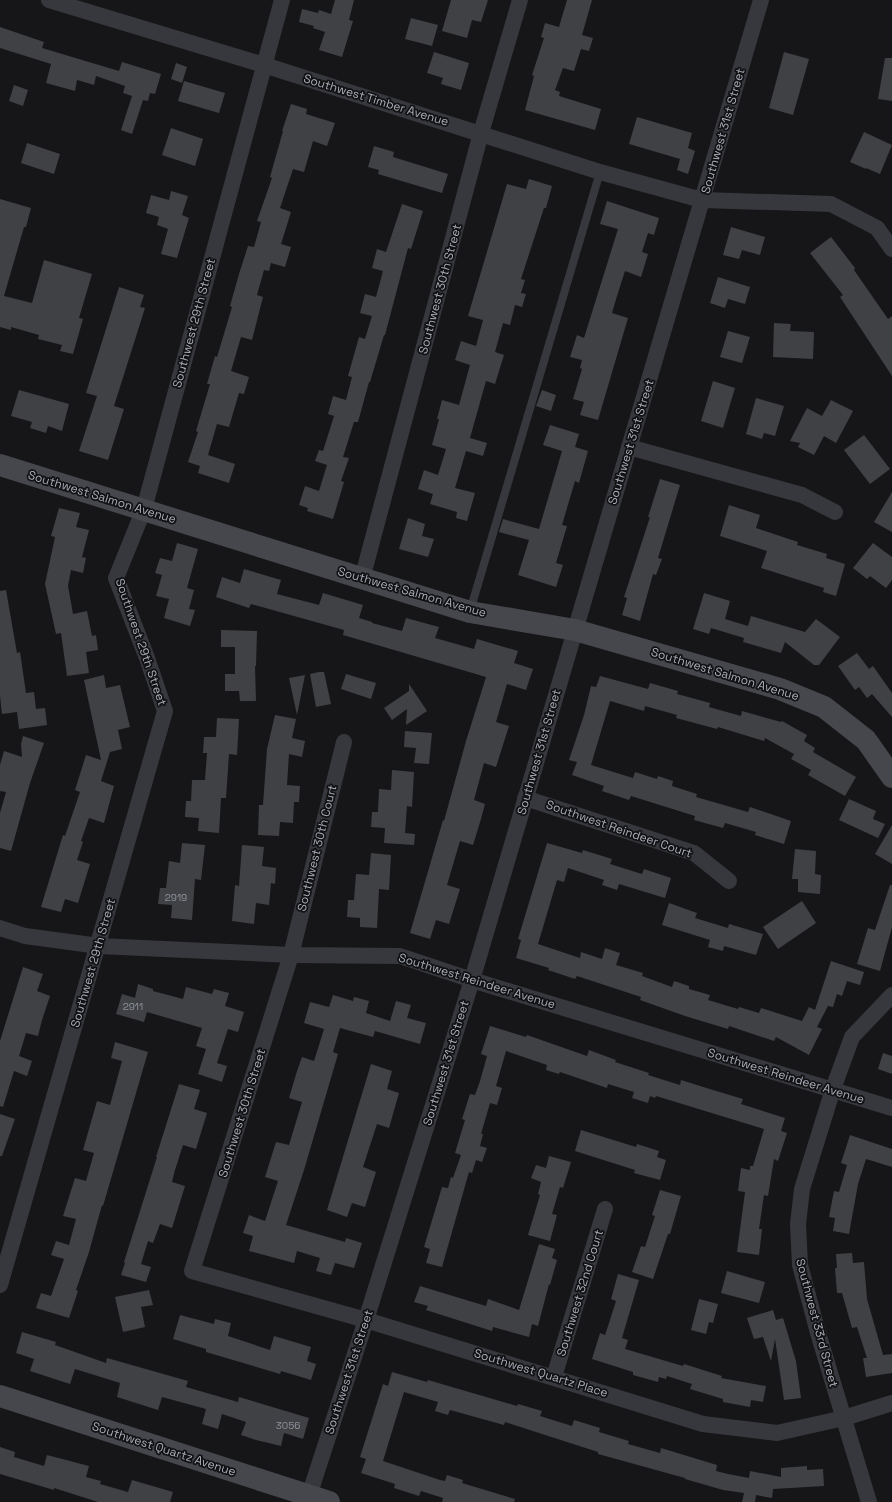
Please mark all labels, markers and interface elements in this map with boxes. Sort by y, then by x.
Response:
street label: Southwest 31st Street [697,66,749,196]
street label: Southwest Timber Avenue [302,70,450,130]
street label: Southwest 30th Street [415,222,465,356]
street label: Southwest 29th Street [169,256,219,390]
street label: Southwest 31st Street [604,378,658,506]
street label: Southwest Salmon Avenue [26,467,178,527]
street label: Southwest Salmon Avenue [336,563,488,621]
street label: Southwest 29th Street [112,576,170,708]
street label: Southwest Salmon Avenue [649,644,801,704]
street label: Southwest 31st Street [513,687,565,817]
street label: Southwest 30th Court [294,783,340,913]
street label: Southwest Reindeer Court [544,796,694,862]
house number: 2919 [165,891,187,904]
street label: Southwest 29th Street [67,897,119,1029]
street label: Southwest Reindeer Avenue [397,950,557,1012]
street label: Southwest 31st Street [419,999,473,1127]
house number: 2911 [123,1000,143,1013]
street label: Southwest Reindeer Avenue [706,1045,866,1107]
street label: Southwest 30th Street [215,1047,269,1179]
street label: Southwest 32nd Court [553,1228,607,1358]
street label: Southwest 33rd Street [792,1257,842,1389]
street label: Southwest 31st Street [321,1308,377,1436]
street label: Southwest Quartz Place [472,1345,610,1401]
street label: Southwest Quartz Avenue [90,1418,238,1480]
house number: 3056 [276,1419,300,1432]

